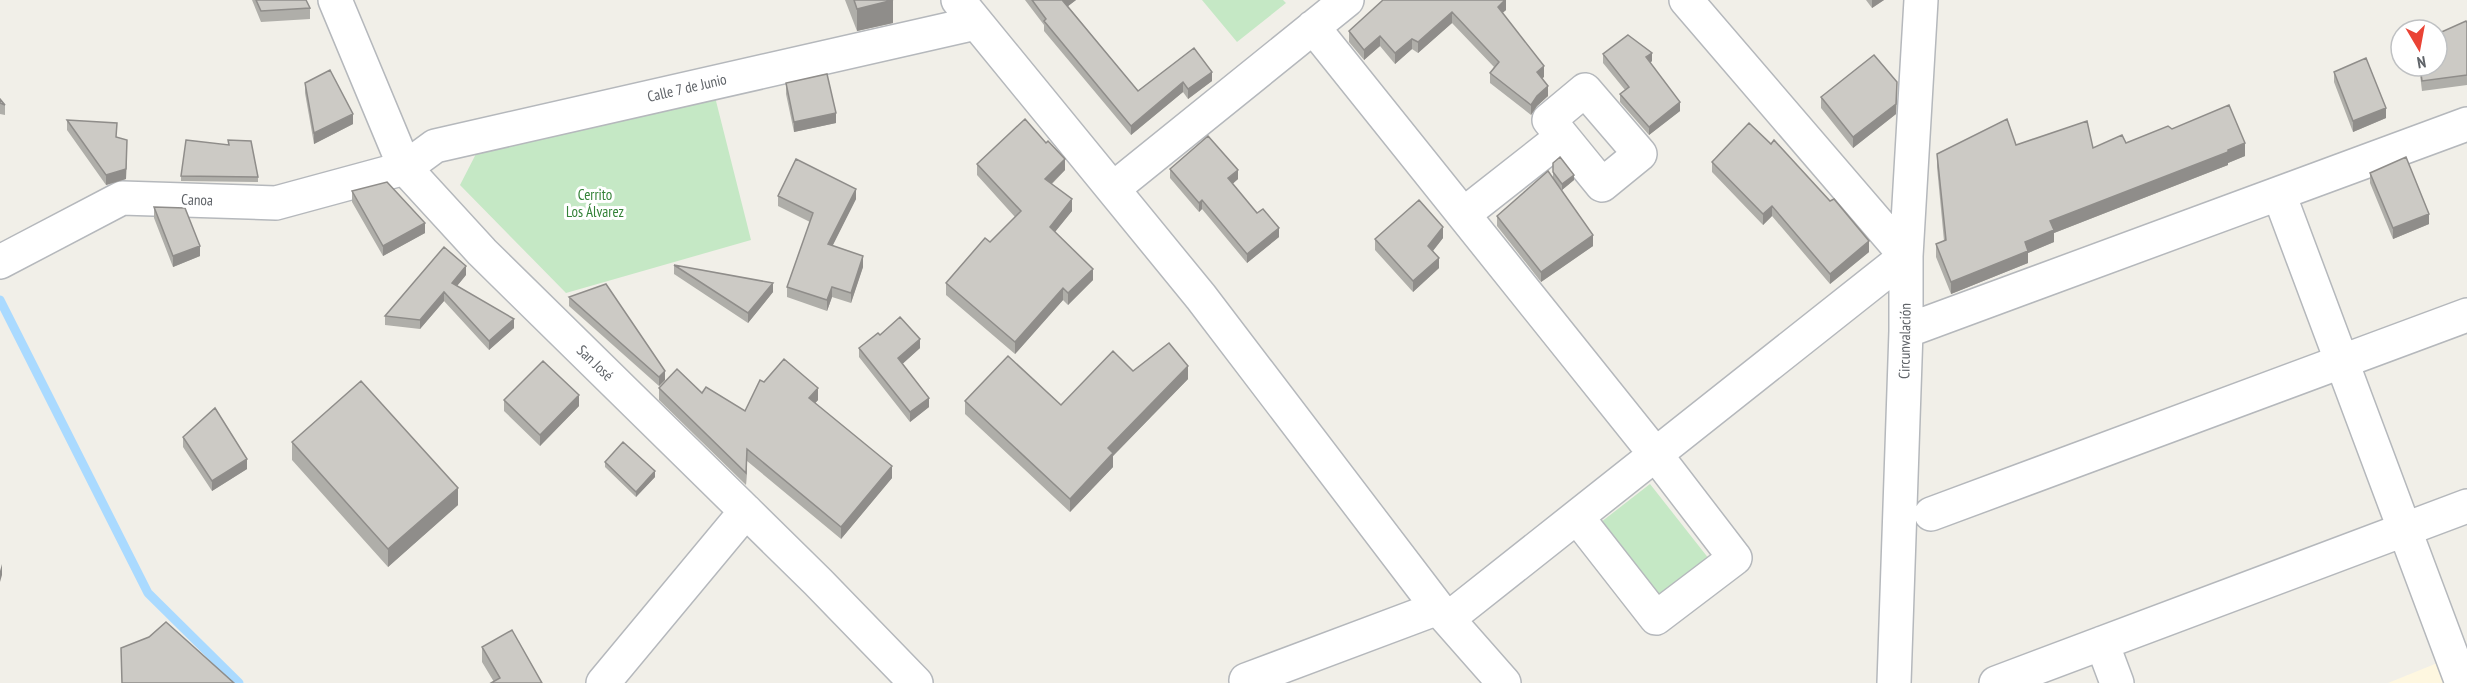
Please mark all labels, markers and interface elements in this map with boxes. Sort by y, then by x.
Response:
north arrow [2389,18,2449,78]
text: N [2416,52,2428,73]
street label: Calle 7 de Junio [645,69,728,106]
park label: Cerrito Los Álvarez [566,185,624,221]
street label: Canoa [181,189,213,210]
street label: Circunvalación [1894,303,1915,379]
street label: San José [573,341,618,385]

